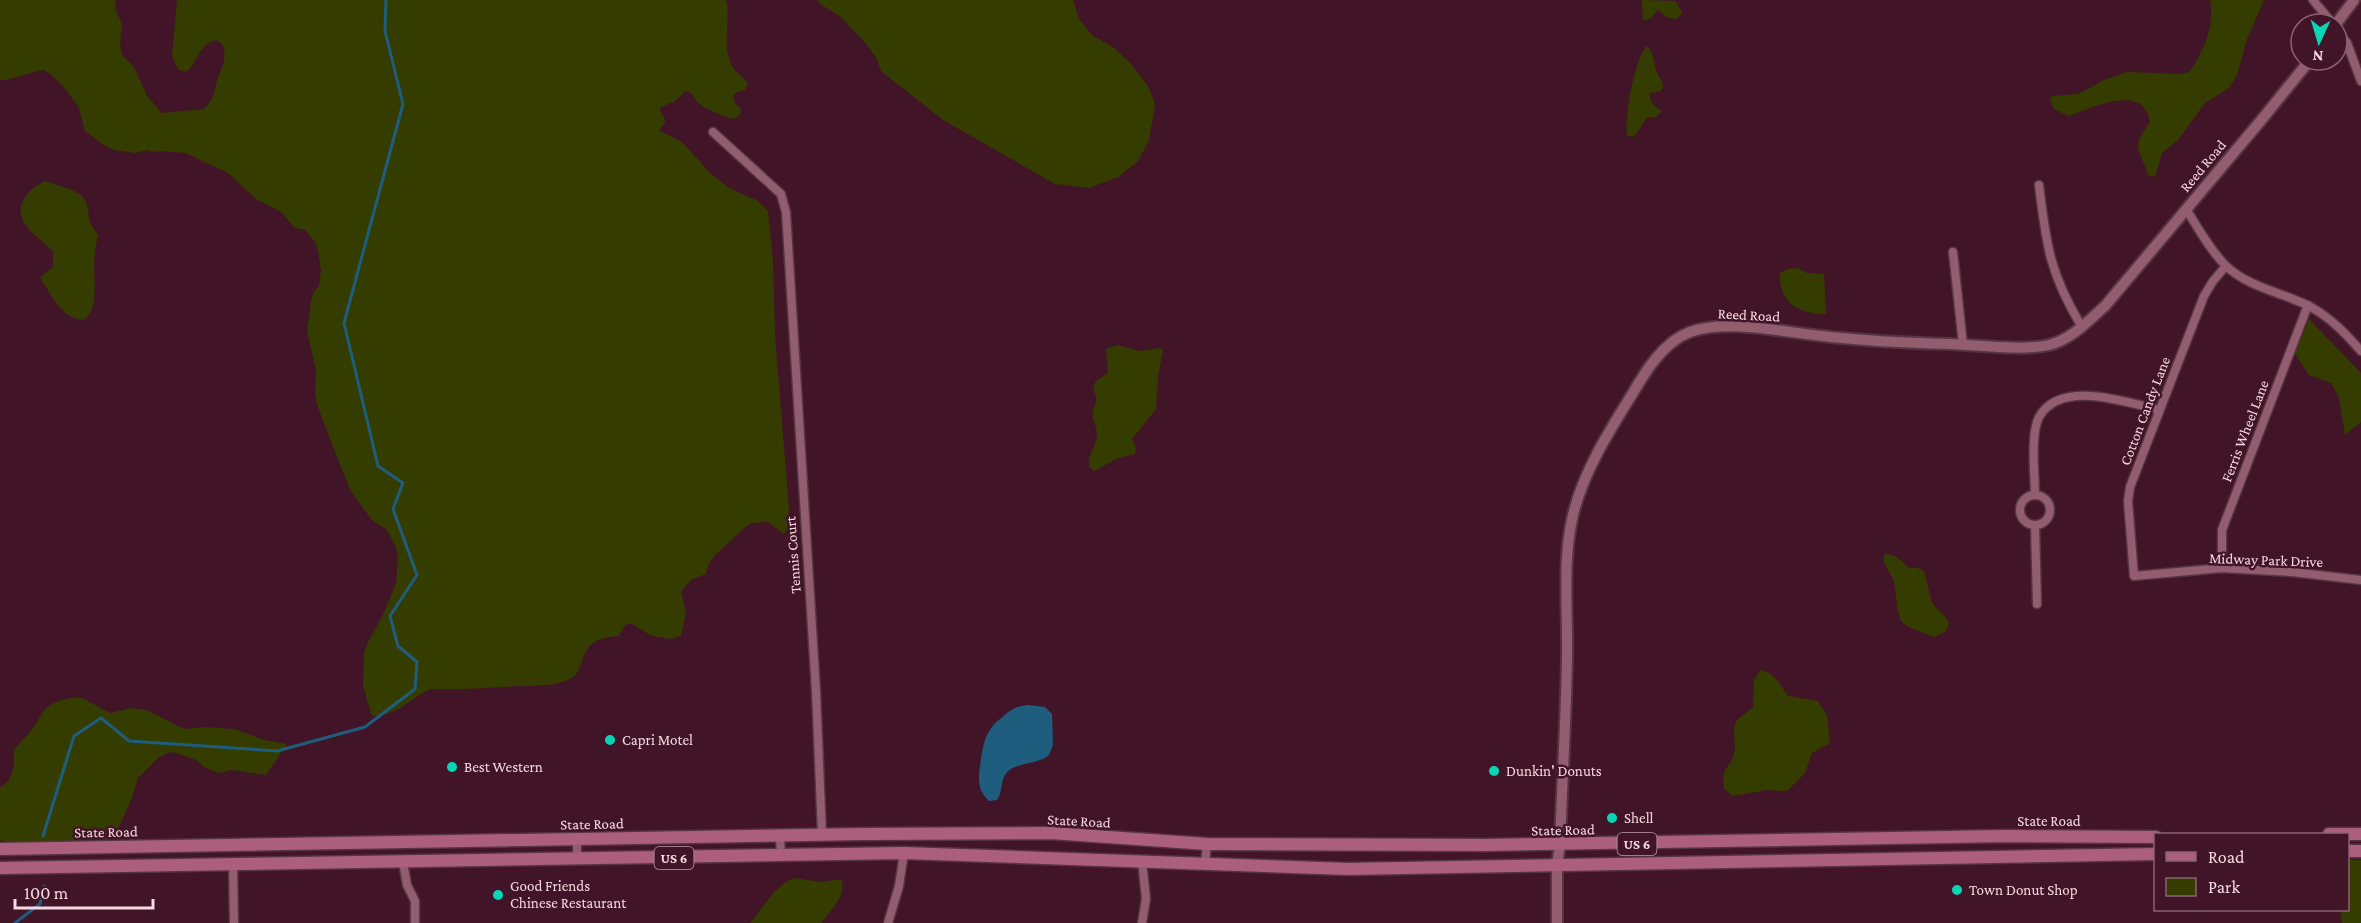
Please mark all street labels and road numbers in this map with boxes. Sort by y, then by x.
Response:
street label: Reed Road [2177,137,2229,195]
street label: Reed Road [1717,305,1781,325]
street label: Cotton Candy Lane [2117,354,2174,468]
street label: Ferris Wheel Lane [2218,377,2272,484]
street label: Tennis Court [782,515,804,594]
street label: Midway Park Drive [2209,550,2324,571]
street label: State Road [1047,811,1111,831]
street label: State Road [2017,813,2081,829]
street label: State Road [560,815,624,833]
street label: State Road [1531,821,1595,839]
street label: State Road [74,823,138,841]
road number: US 6 [1618,833,1656,855]
road number: US 6 [654,847,694,869]

